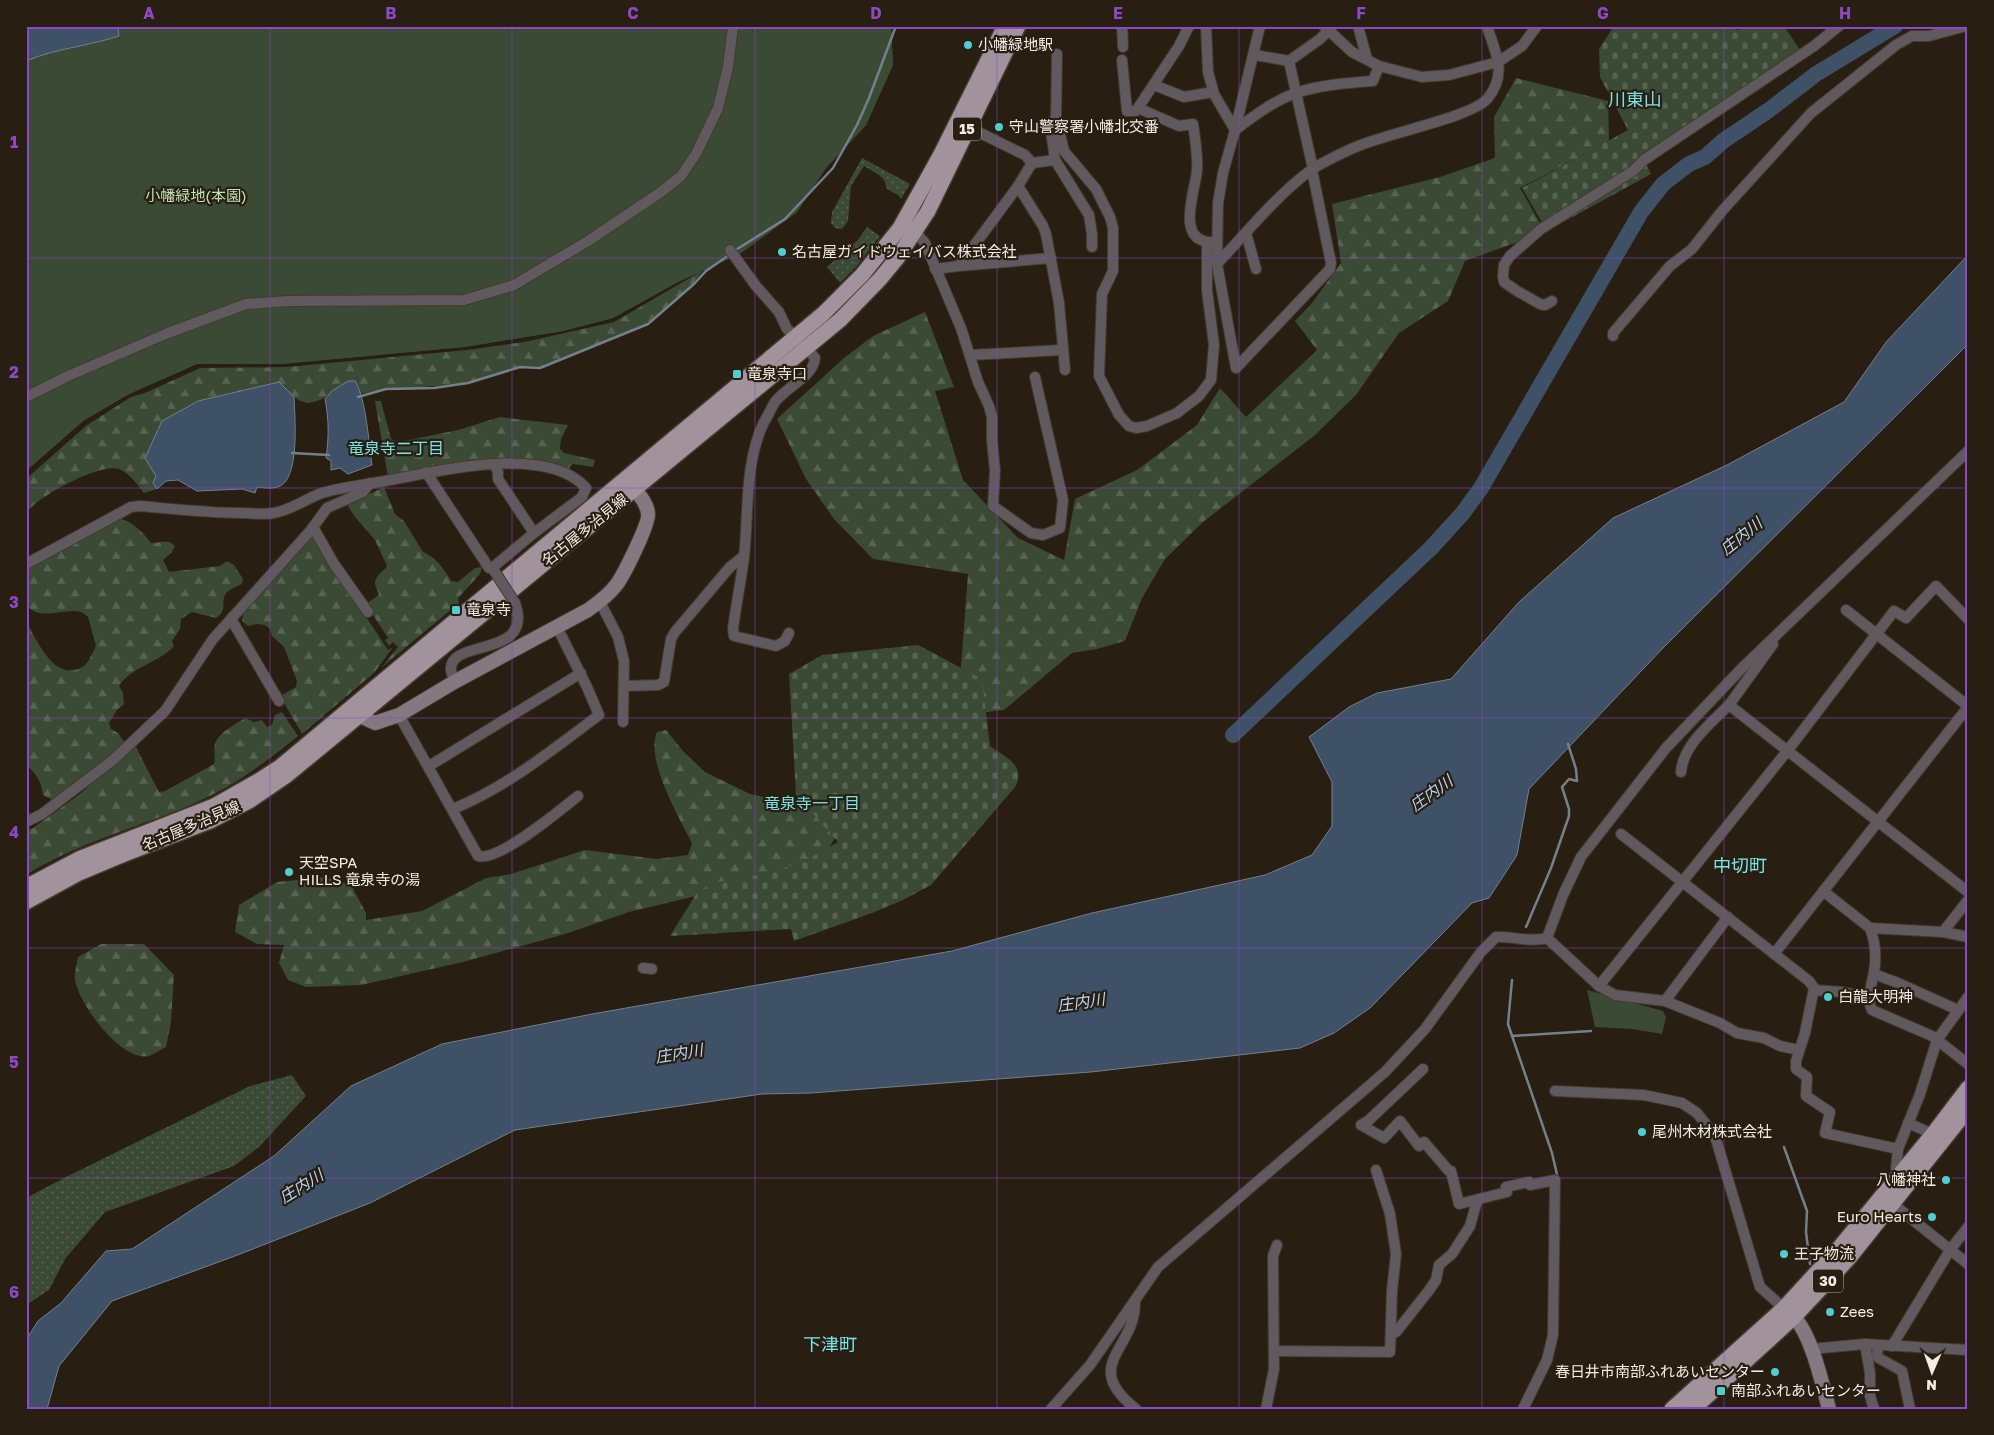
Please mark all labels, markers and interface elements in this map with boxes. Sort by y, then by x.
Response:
text: A [143,3,155,23]
text: B [385,3,397,23]
text: C [627,3,639,23]
text: D [870,3,882,23]
text: E [1113,3,1123,23]
text: F [1356,3,1366,23]
text: G [1597,3,1609,23]
text: H [1839,3,1851,23]
place label: 小幡緑地駅 [978,35,1053,53]
marker: 小幡緑地駅 [962,39,974,51]
district label: 川東山 [1608,88,1662,110]
place label: 守山警察署小幡北交番 [1009,117,1159,135]
road number: 15 [953,118,981,140]
marker: 守山警察署小幡北交番 [993,121,1005,133]
text: 1 [10,132,18,152]
park label: 小幡緑地(本園) [145,186,247,204]
place label: 名古屋ガイドウェイバス株式会社 [792,242,1017,260]
marker: 名古屋ガイドウェイバス株式会社 [776,246,788,258]
text: 2 [9,362,19,382]
place label: 竜泉寺口 [747,364,807,382]
marker: 竜泉寺口 [731,368,743,380]
district label: 竜泉寺二丁目 [348,438,444,458]
street label: 名古屋多治見線 [538,489,631,569]
water label: 庄内川 [1716,512,1767,559]
text: 3 [9,592,19,612]
place label: 竜泉寺 [466,600,511,618]
marker: 竜泉寺 [450,604,462,616]
water label: 庄内川 [1406,770,1458,815]
district label: 竜泉寺一丁目 [764,793,860,813]
street label: 名古屋多治見線 [139,796,242,854]
text: 4 [9,822,19,842]
place label: 天空SPA HILLS 竜泉寺の湯 [299,853,420,888]
district label: 中切町 [1713,854,1767,876]
marker: 天空SPA HILLS 竜泉寺の湯 [283,866,295,878]
place label: 白龍大明神 [1838,987,1913,1005]
water label: 庄内川 [1056,988,1108,1015]
marker: 白龍大明神 [1822,991,1834,1003]
water label: 庄内川 [654,1039,706,1067]
text: 5 [9,1052,19,1072]
place label: 尾州木材株式会社 [1652,1122,1772,1140]
marker: 尾州木材株式会社 [1636,1126,1648,1138]
water label: 庄内川 [275,1164,328,1207]
place label: 八幡神社 [1876,1170,1936,1188]
marker: 八幡神社 [1940,1174,1952,1186]
place label: Euro Hearts [1837,1207,1922,1225]
marker: Euro Hearts [1926,1211,1938,1223]
place label: 王子物流 [1794,1244,1854,1262]
marker: 王子物流 [1778,1248,1790,1260]
road number: 30 [1813,1270,1843,1292]
text: 6 [9,1282,19,1302]
place label: Zees [1840,1302,1874,1320]
marker: Zees [1824,1306,1836,1318]
district label: 下津町 [803,1333,857,1355]
north arrow [1906,1348,1956,1398]
place label: 春日井市南部ふれあいセンター [1555,1362,1765,1380]
marker: 春日井市南部ふれあいセンター [1769,1366,1781,1378]
text: N [1926,1377,1937,1394]
place label: 南部ふれあいセンター [1731,1381,1881,1399]
marker: 南部ふれあいセンター [1715,1385,1727,1397]

